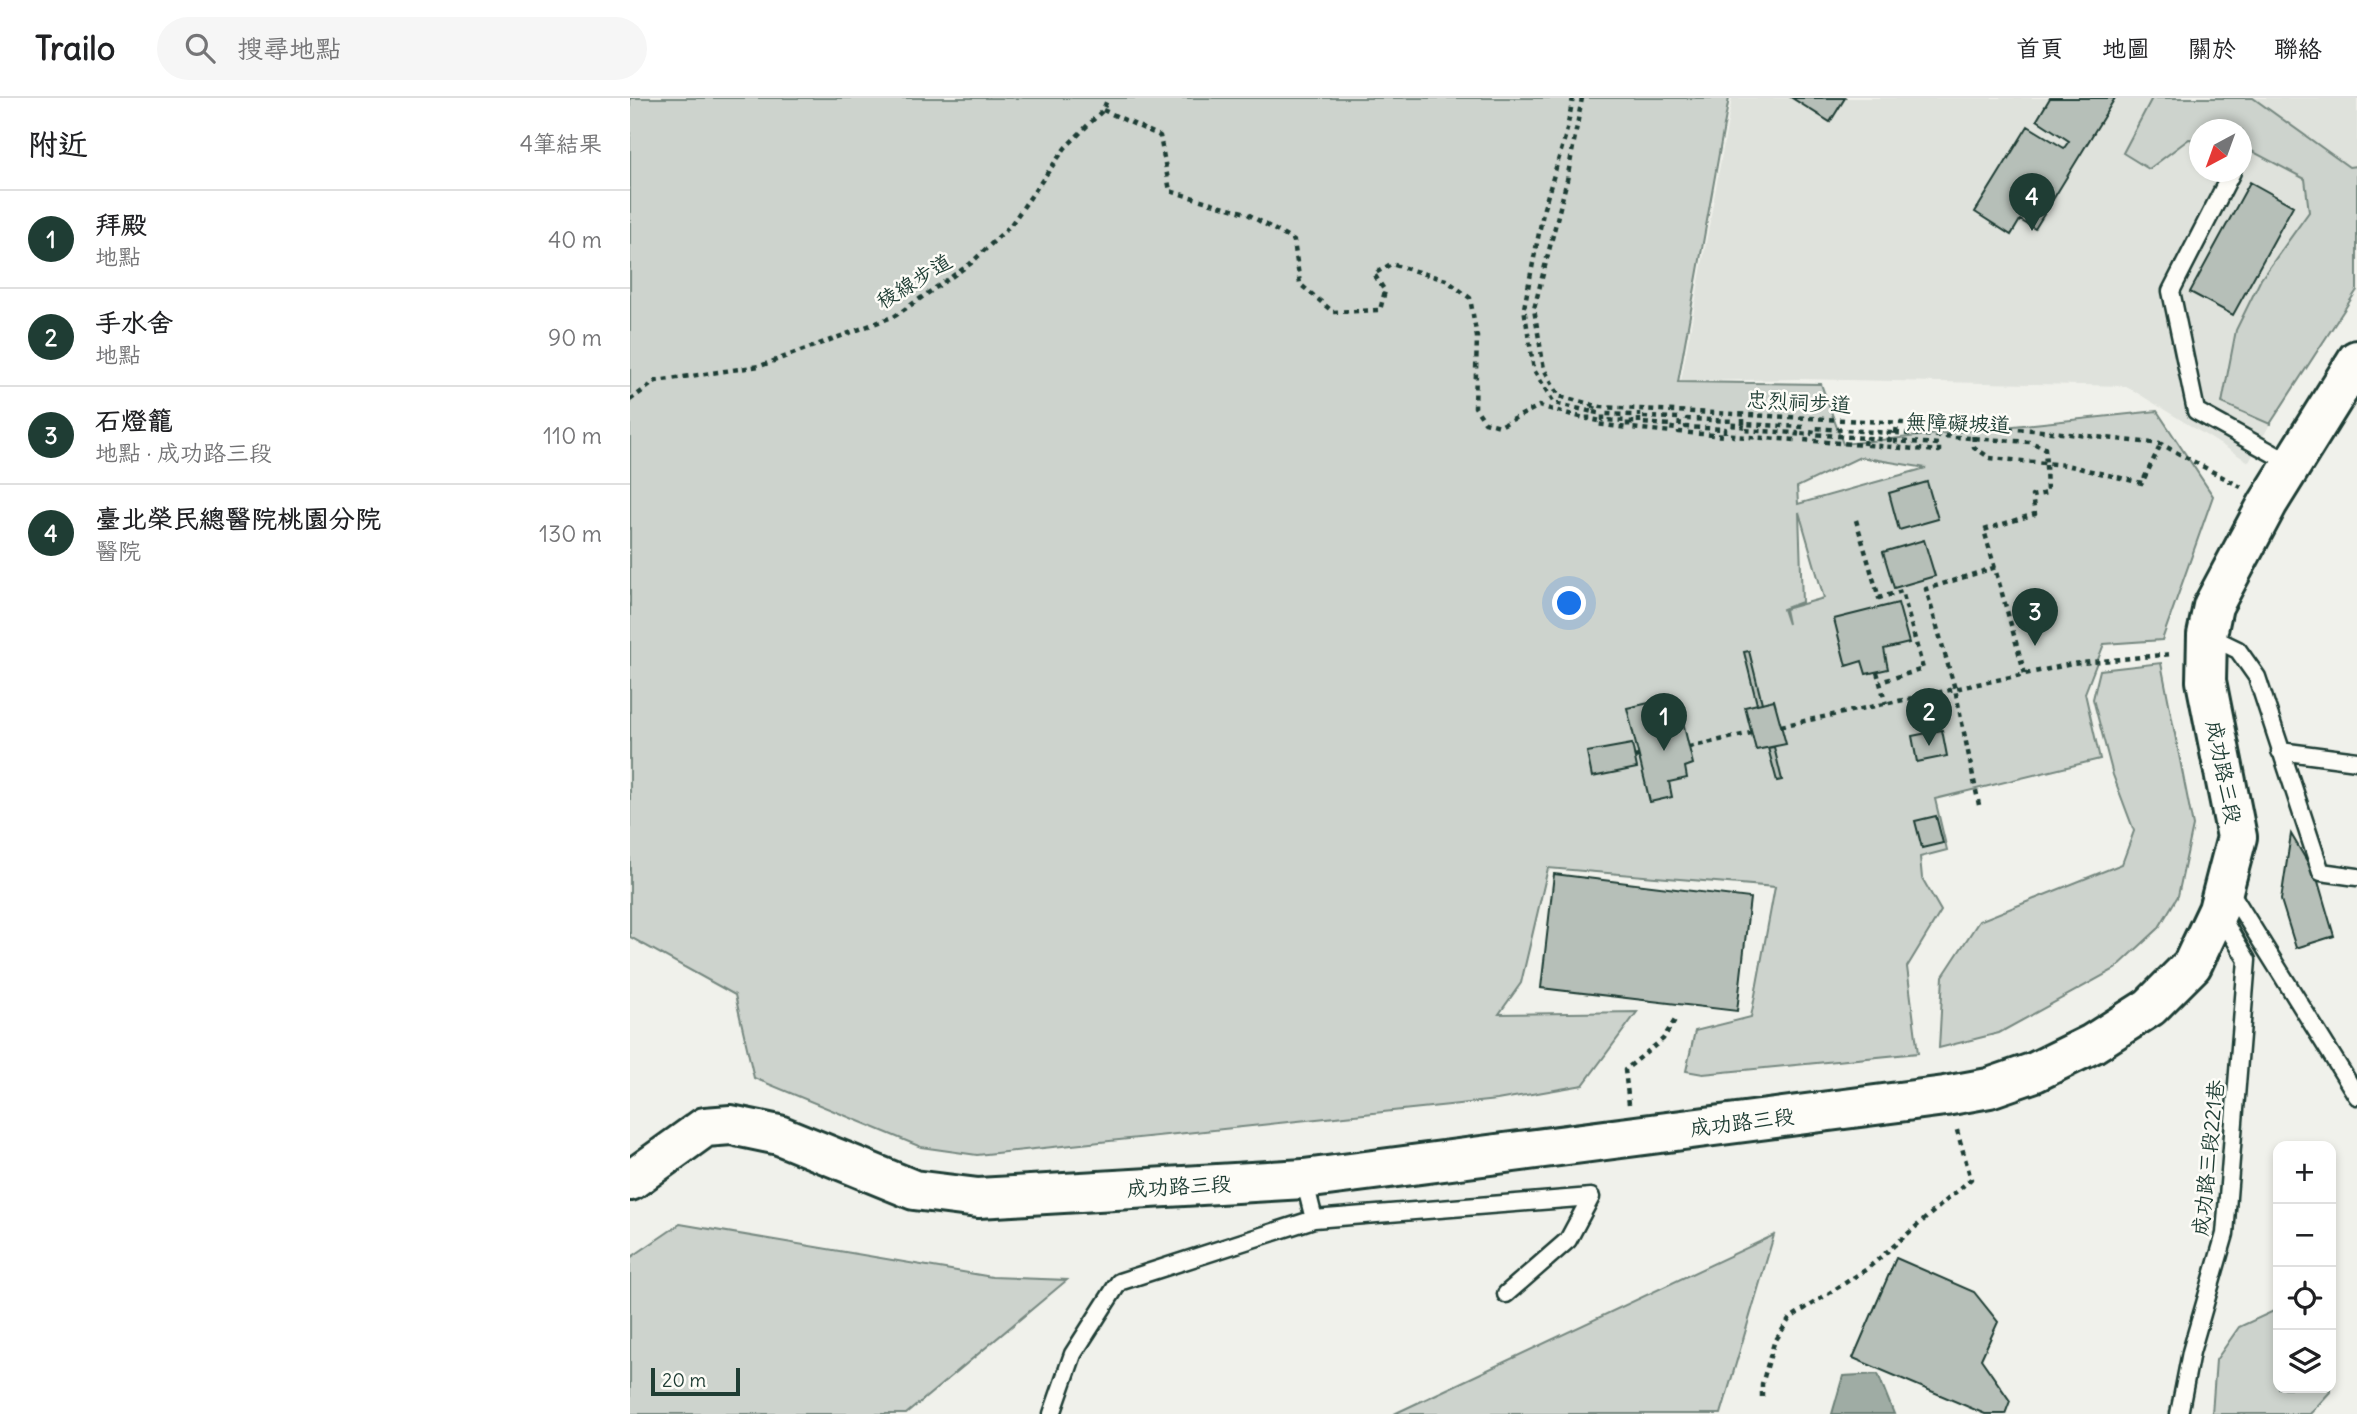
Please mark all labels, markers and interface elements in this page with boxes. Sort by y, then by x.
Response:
search box [157,17,647,80]
text: Trailo [35,27,115,69]
icon: search [181,29,219,67]
text: 搜尋地點 [237,32,341,65]
text: 首頁 [2016,33,2064,63]
text: 地圖 [2102,33,2150,63]
text: 關於 [2188,33,2236,63]
text: 聯絡 [2274,33,2322,63]
north arrow [2189,119,2252,182]
text: 附近 [28,125,88,163]
text: 4筆結果 [520,129,602,158]
pin: 4 [2009,173,2055,231]
text: 拜殿 [95,208,147,241]
text: 1 [46,225,56,254]
text: 40 m [548,225,602,254]
text: 地點 [95,242,141,271]
street label: 稜線步道 [871,247,957,315]
text: 手水舍 [95,306,173,339]
text: 2 [45,323,57,352]
text: 90 m [548,323,602,352]
text: 地點 [95,340,141,369]
street label: 忠烈祠步道 [1746,386,1852,418]
text: 石燈籠 [95,404,173,437]
street label: 無障礙坡道 [1905,408,2011,438]
text: 3 [44,421,58,450]
text: 110 m [543,421,602,450]
text: 地點 · 成功路三段 [95,438,272,467]
text: 臺北榮民總醫院桃園分院 [95,502,381,535]
text: 4 [44,519,58,548]
text: 130 m [539,519,602,548]
text: 醫院 [95,536,141,565]
your location [1552,586,1586,620]
pin: 3 [2012,588,2058,646]
pin: 2 [1906,688,1952,746]
pin: 1 [1641,693,1687,751]
street label: 成功路三段 [2201,718,2247,826]
street label: 成功路三段221巷 [2186,1078,2230,1238]
street label: 成功路三段 [1688,1102,1796,1142]
map controls [2273,1141,2336,1393]
button: + [2273,1141,2336,1204]
street label: 成功路三段 [1126,1170,1232,1202]
button: − [2273,1204,2336,1267]
button: locate [2273,1267,2336,1330]
button: layers [2273,1330,2336,1393]
scale bar [651,1365,740,1397]
text: 20 m [662,1368,706,1392]

